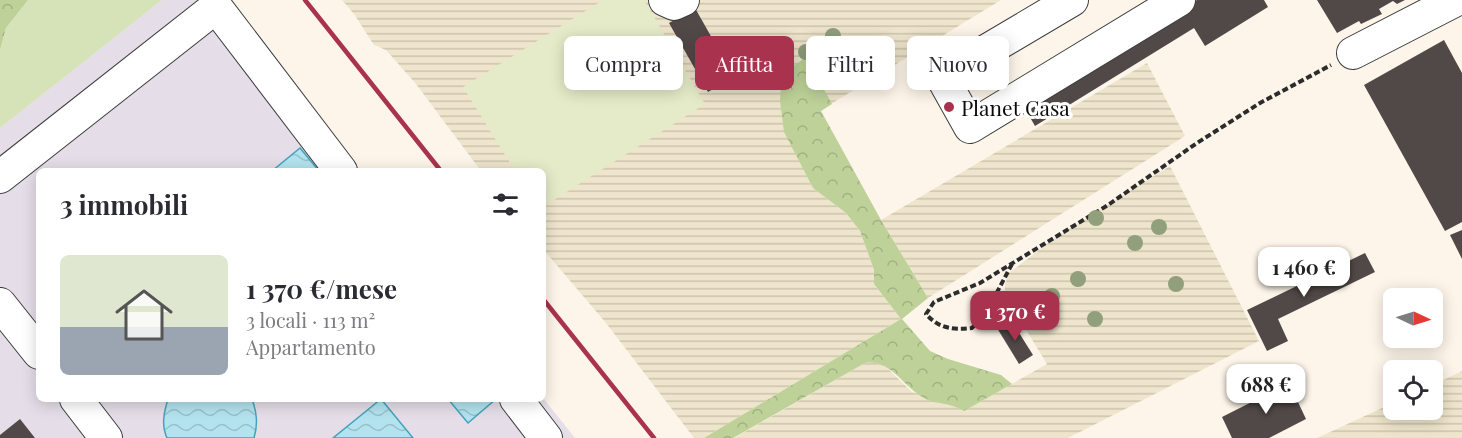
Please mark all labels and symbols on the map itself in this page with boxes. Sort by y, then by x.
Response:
place label: Planet Casa [961,93,1070,121]
marker: Planet Casa [942,100,956,114]
pin: 1 460 € [1249,247,1359,298]
north arrow [1383,288,1443,348]
pin: 1 370 € [960,291,1070,342]
pin: 688 € [1224,364,1308,415]

